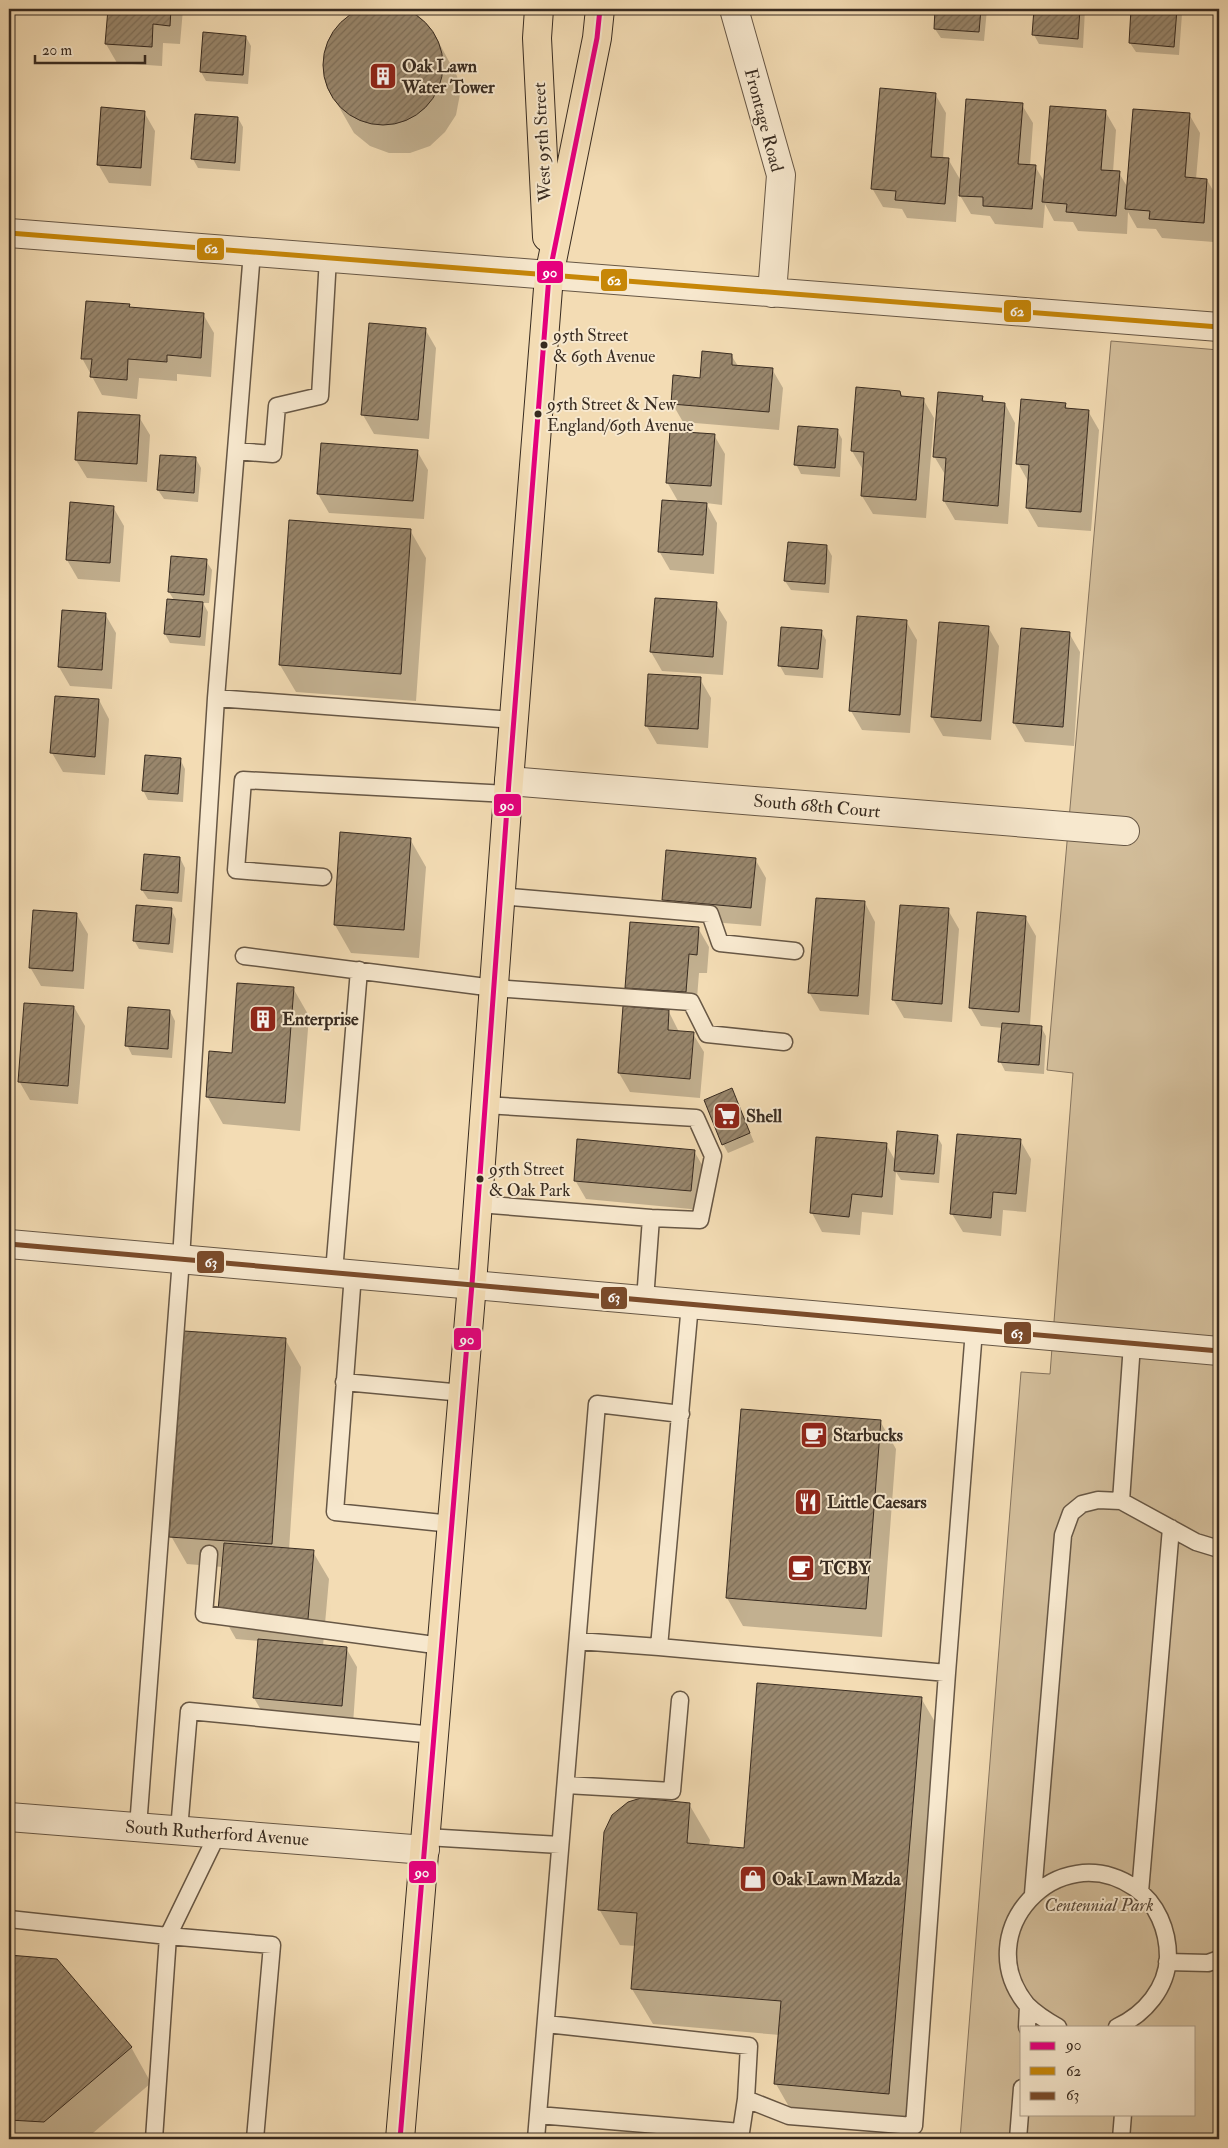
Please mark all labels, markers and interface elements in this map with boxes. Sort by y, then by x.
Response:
scale bar [35,32,145,64]
text: 20 m [42,41,72,60]
place label: Oak Lawn Water Tower [401,55,495,99]
building icon: Oak Lawn Water Tower [368,61,398,91]
street label: Frontage Road [739,66,788,175]
street label: West 95th Street [528,81,557,203]
line badge: 62 [196,237,225,261]
text: 62 [204,240,218,257]
line badge: 90 [536,260,564,284]
text: 90 [541,264,557,281]
line badge: 62 [600,268,628,292]
text: 62 [607,272,621,289]
line badge: 62 [1003,299,1032,323]
text: 62 [1010,303,1024,320]
place label: 95th Street & 69th Avenue [551,325,655,367]
marker: 95th Street & 69th Avenue [539,340,549,350]
place label: 95th Street & New England/69th Avenue [545,394,694,436]
marker: 95th Street & New England/69th Avenue [533,409,543,419]
street label: South 68th Court [753,789,882,824]
line badge: 90 [493,793,522,817]
text: 90 [498,797,514,814]
building icon: Enterprise [248,1004,278,1034]
place label: Enterprise [282,1008,359,1031]
supermarket icon: Shell [712,1101,742,1131]
place label: Shell [746,1105,783,1128]
place label: 95th Street & Oak Park [487,1159,570,1201]
marker: 95th Street & Oak Park [475,1174,485,1184]
line badge: 63 [196,1250,225,1274]
text: 63 [205,1254,217,1271]
line badge: 63 [600,1286,628,1310]
text: 63 [608,1289,620,1306]
line badge: 63 [1003,1321,1032,1345]
text: 63 [1011,1325,1023,1342]
line badge: 90 [453,1327,482,1351]
text: 90 [458,1331,474,1348]
cafe icon: Starbucks [799,1420,829,1450]
place label: Starbucks [833,1424,903,1447]
restaurant icon: Little Caesars [793,1487,823,1517]
place label: Little Caesars [827,1491,927,1514]
cafe icon: TCBY [786,1553,816,1583]
place label: TCBY [819,1557,871,1580]
street label: South Rutherford Avenue [124,1816,310,1851]
line badge: 90 [408,1860,437,1884]
text: 90 [413,1864,429,1881]
shop icon: Oak Lawn Mazda [738,1864,768,1894]
place label: Oak Lawn Mazda [772,1868,901,1891]
park label: Centennial Park [1044,1894,1154,1917]
legend [1020,2026,1196,2116]
text: 90 [1065,2036,1081,2055]
text: 62 [1066,2062,1082,2081]
text: 63 [1066,2086,1079,2105]

